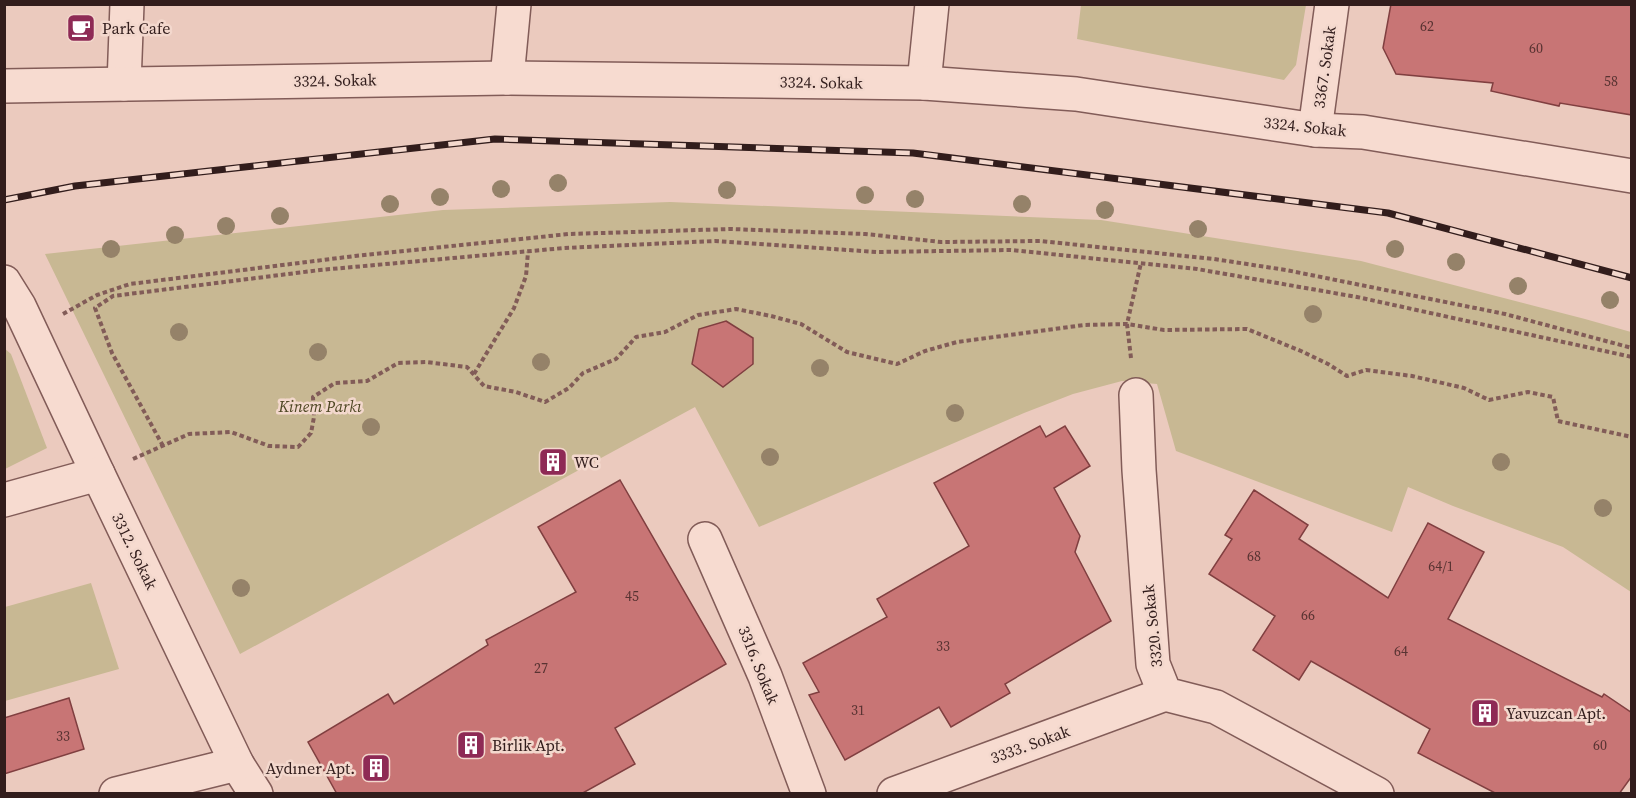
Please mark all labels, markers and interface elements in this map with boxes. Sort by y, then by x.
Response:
cafe icon: Park Cafe [65,12,97,44]
house number: 62 [1420,16,1434,36]
place label: Park Cafe [102,17,170,39]
street label: 3367. Sokak [1307,24,1341,110]
house number: 60 [1529,38,1543,58]
street label: 3324. Sokak [293,68,377,92]
street label: 3324. Sokak [779,70,863,94]
house number: 58 [1604,71,1618,91]
street label: 3324. Sokak [1263,111,1348,141]
park label: Kinem Parkı [277,395,362,417]
building icon: WC [537,446,569,478]
place label: WC [574,451,599,473]
street label: 3312. Sokak [107,509,163,593]
house number: 68 [1247,546,1261,566]
house number: 64/1 [1428,556,1454,576]
street label: 3320. Sokak [1137,583,1167,668]
house number: 45 [625,586,639,606]
house number: 66 [1301,605,1315,625]
street label: 3316. Sokak [733,622,785,708]
house number: 33 [936,636,950,656]
house number: 64 [1394,641,1408,661]
house number: 27 [534,658,548,678]
building icon: Yavuzcan Apt. [1469,697,1501,729]
house number: 31 [851,700,865,720]
place label: Yavuzcan Apt. [1506,702,1606,724]
street label: 3333. Sokak [987,719,1073,769]
house number: 33 [56,726,70,746]
building icon: Birlik Apt. [455,729,487,761]
place label: Birlik Apt. [492,734,565,756]
house number: 60 [1593,735,1607,755]
building icon: Aydıner Apt. [360,752,392,784]
place label: Aydıner Apt. [266,757,355,779]

